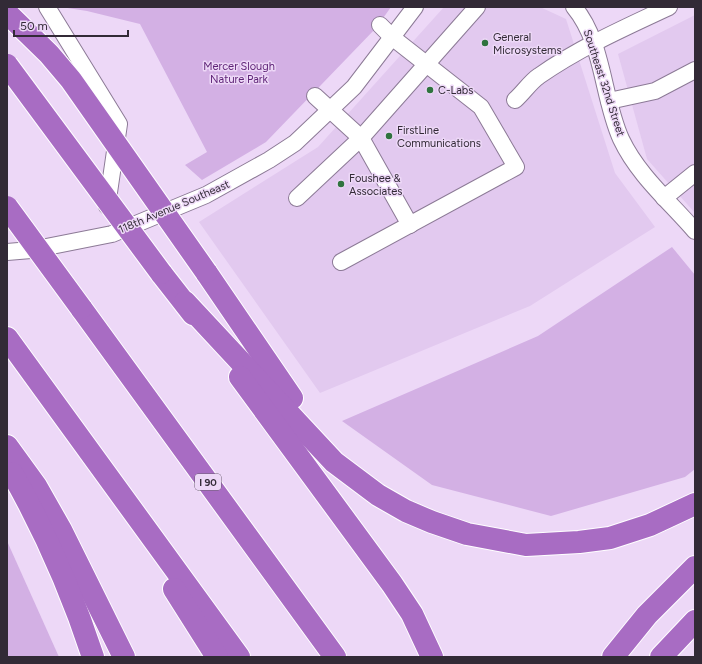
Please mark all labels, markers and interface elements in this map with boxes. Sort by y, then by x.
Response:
scale bar [14,12,128,38]
text: 50 m [20,19,48,33]
street label: Southeast 32nd Street [581,28,627,138]
place label: General Microsystems [493,31,562,57]
marker: General Microsystems [480,38,490,48]
park label: Mercer Slough Nature Park [203,60,275,86]
place label: C-Labs [438,84,473,97]
marker: C-Labs [425,85,435,95]
place label: FirstLine Communications [397,124,481,150]
marker: FirstLine Communications [384,131,394,141]
place label: Foushee & Associates [349,172,402,198]
street label: 118th Avenue Southeast [117,178,231,236]
marker: Foushee & Associates [336,179,346,189]
road number: I 90 [195,474,221,490]

